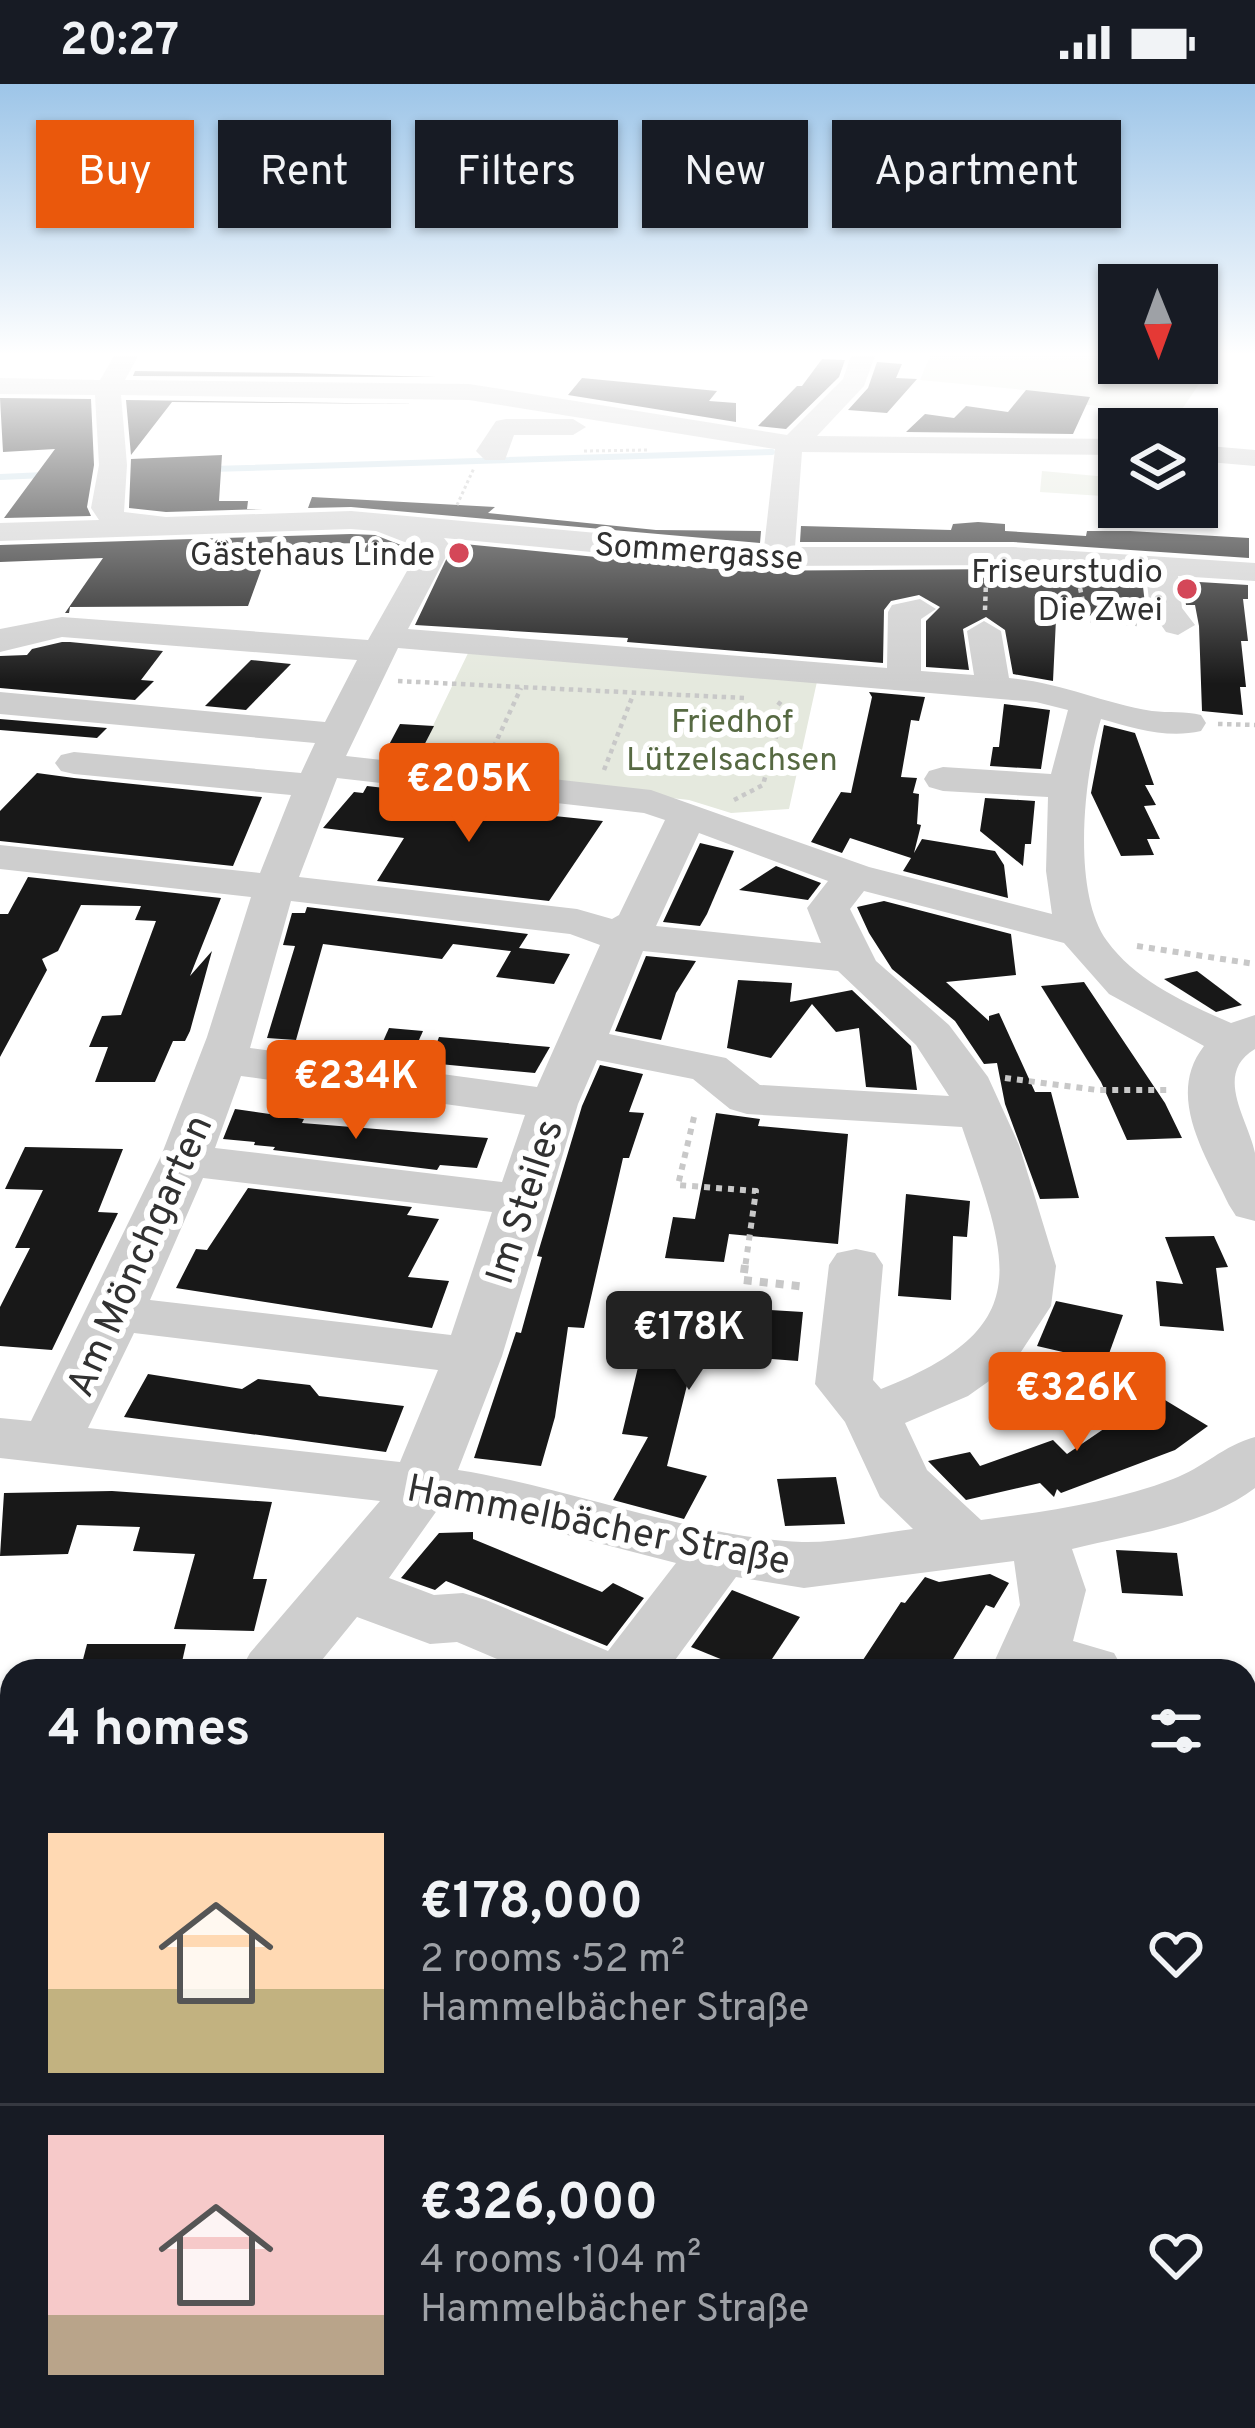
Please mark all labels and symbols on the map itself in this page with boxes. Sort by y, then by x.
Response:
north arrow [1098,264,1218,384]
street label: Sommergasse [593,526,804,582]
place label: Gästehaus Linde [190,536,435,578]
marker: Gästehaus Linde [446,540,472,566]
place label: Friseurstudio Die Zwei [971,553,1163,633]
marker: Friseurstudio Die Zwei [1174,576,1200,602]
park label: Friedhof Lützelsachsen [626,703,838,783]
pin: €205K [385,743,553,845]
pin: €234K [272,1040,440,1142]
street label: Am Mönchgarten [58,1108,226,1405]
street label: Im Steiles [478,1114,577,1291]
pin: €178K [605,1291,773,1393]
pin: €326K [993,1352,1161,1454]
street label: Hammelbächer Straße [402,1466,794,1589]

